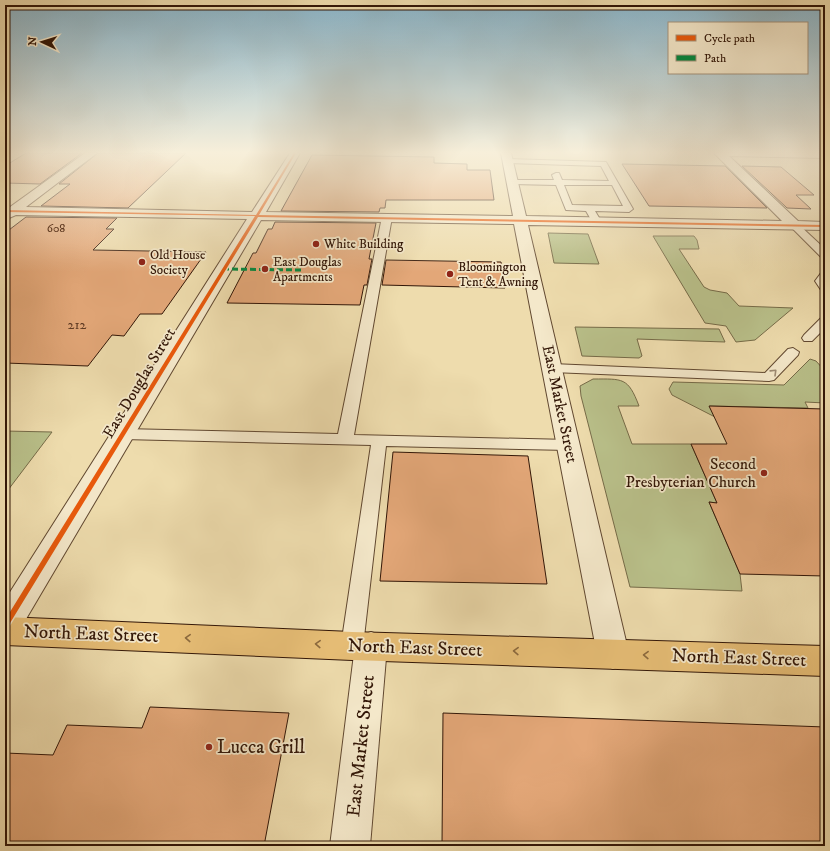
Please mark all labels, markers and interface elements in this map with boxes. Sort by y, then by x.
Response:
north arrow [22,22,62,62]
legend [668,22,808,74]
text: Cycle path [704,31,756,46]
text: N [26,36,40,46]
text: Path [704,51,727,66]
house number: 608 [47,221,65,236]
place label: White Building [323,236,404,252]
marker: White Building [311,239,321,249]
place label: Old House Society [150,247,205,278]
place label: East Douglas Apartments [273,254,341,285]
marker: Old House Society [137,257,147,267]
place label: Bloomington Tent & Awning [458,259,539,290]
marker: East Douglas Apartments [260,264,270,274]
marker: Bloomington Tent & Awning [445,269,455,279]
house number: 212 [68,316,87,334]
street label: East Douglas Street [98,324,180,442]
street label: East Market Street [538,343,582,465]
one-way arrow [769,369,777,377]
place label: Second Presbyterian Church [625,454,757,492]
marker: Second Presbyterian Church [759,468,769,478]
street label: North East Street [23,620,159,648]
one-way arrow [185,634,191,642]
street label: North East Street [347,634,483,662]
one-way arrow [315,640,321,648]
street label: North East Street [671,644,807,672]
one-way arrow [513,647,519,656]
one-way arrow [643,651,649,660]
street label: East Market Street [342,674,380,818]
place label: Lucca Grill [217,736,305,759]
marker: Lucca Grill [204,742,214,752]

